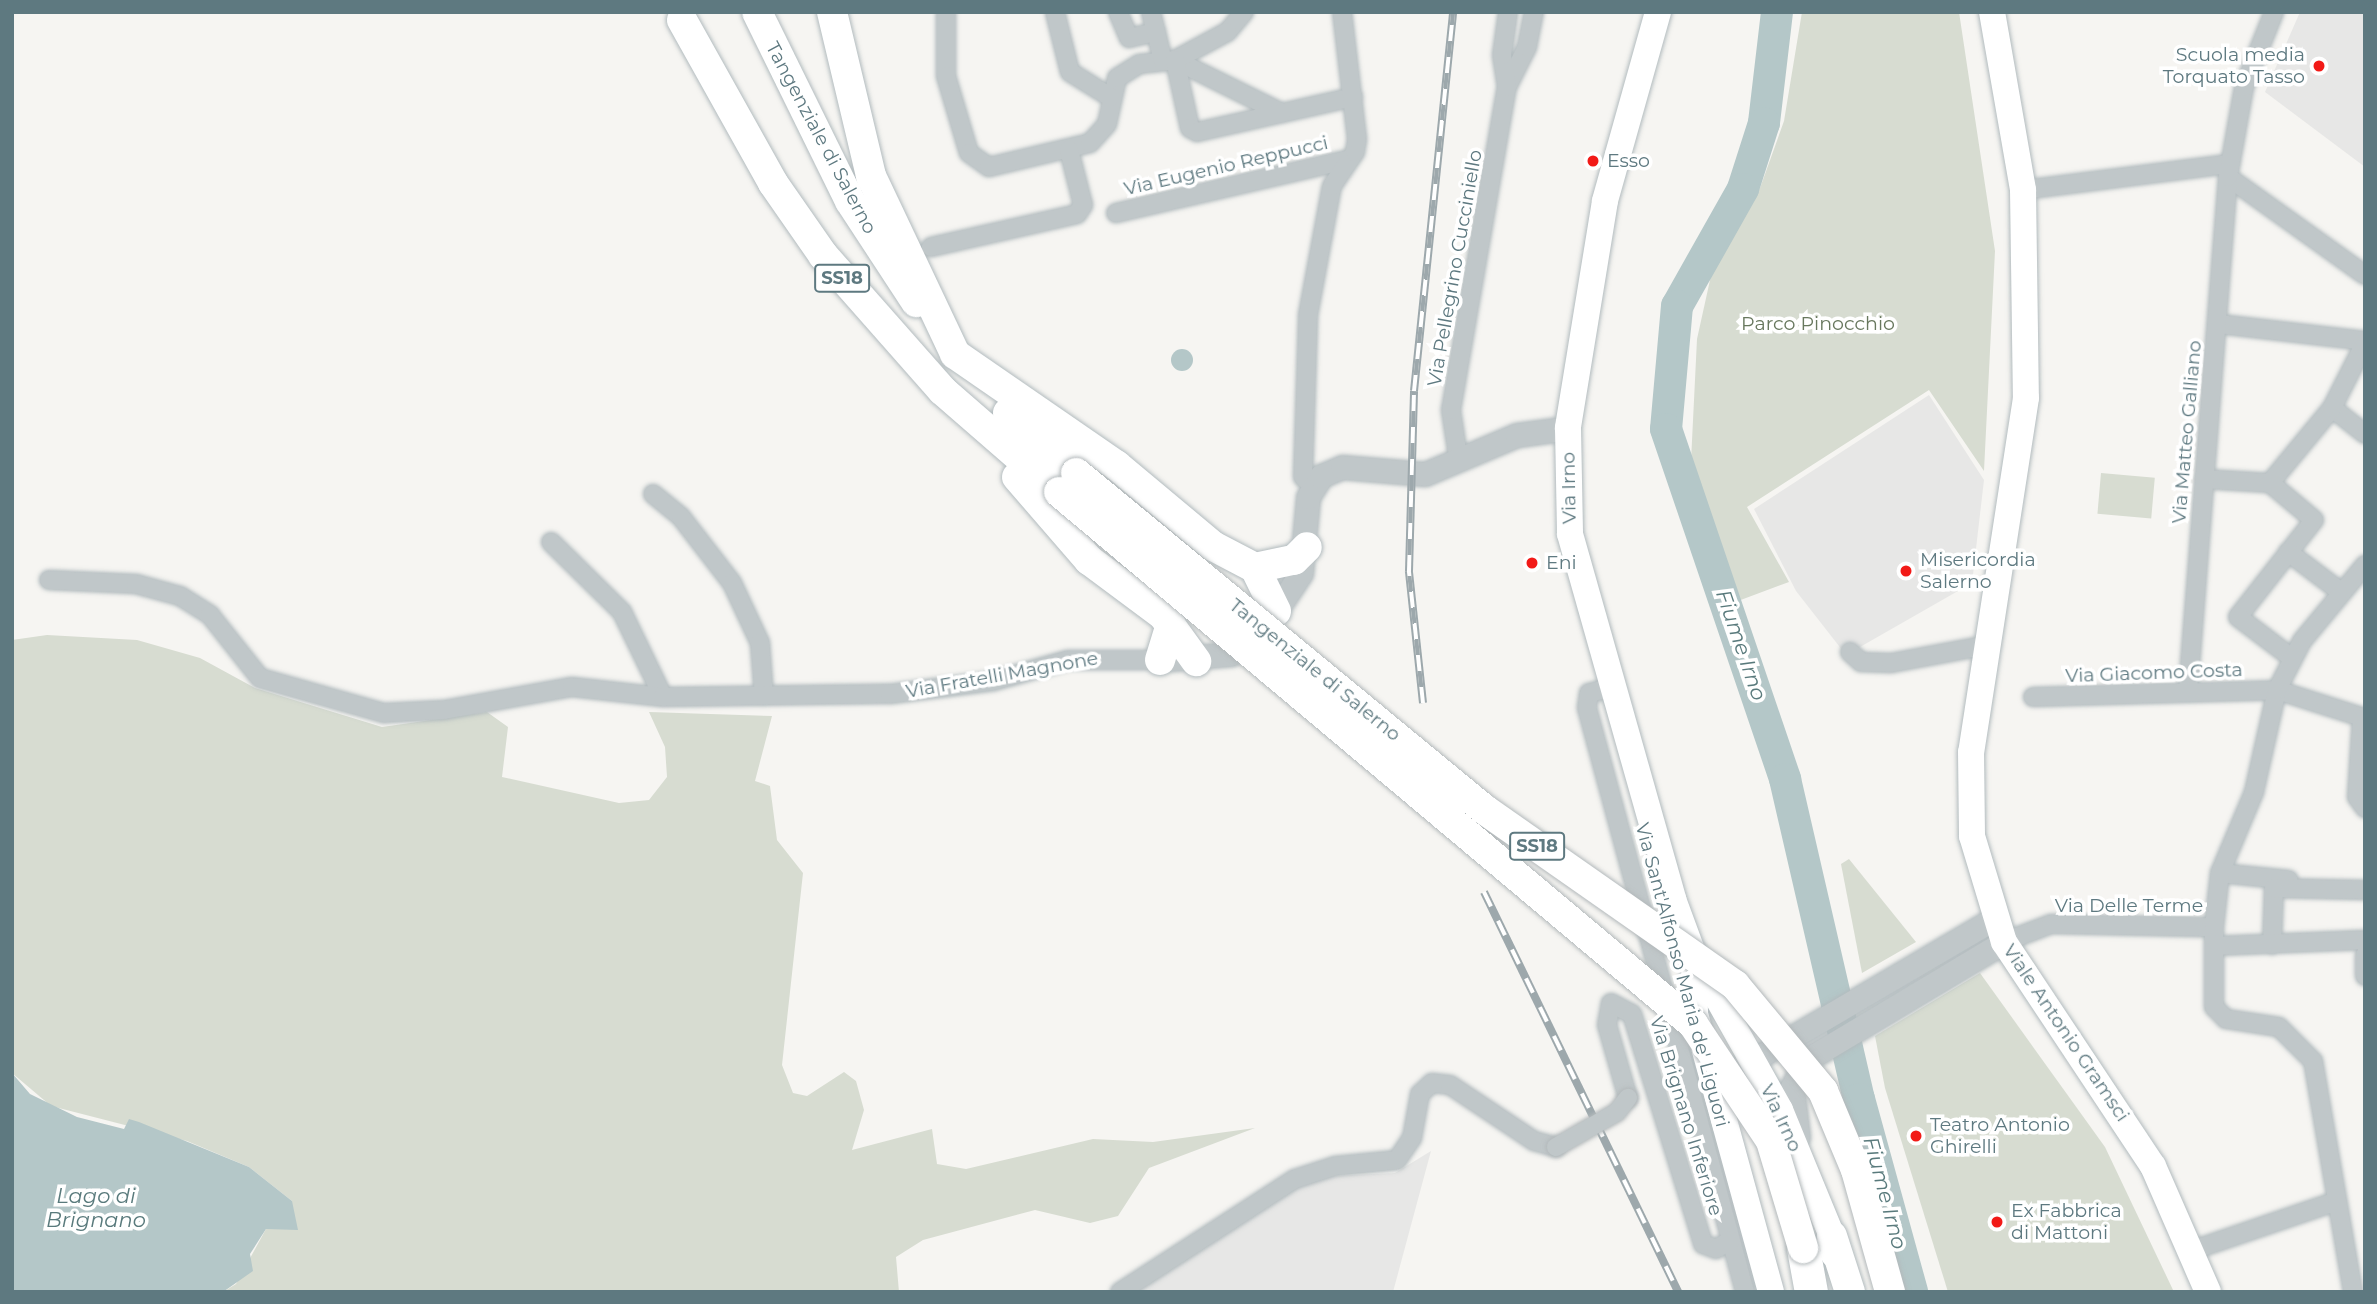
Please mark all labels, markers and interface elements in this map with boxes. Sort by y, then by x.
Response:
street label: Tangenziale di Salerno [761,38,881,238]
place label: Scuola media Torquato Tasso [2163,44,2305,88]
marker: Scuola media Torquato Tasso [2311,58,2327,74]
street label: Via Eugenio Reppucci [1122,131,1330,201]
street label: Via Pellegrino Cucciniello [1423,148,1487,388]
place label: Esso [1607,150,1650,172]
marker: Esso [1585,153,1601,169]
road number: SS18 [814,264,870,292]
park label: Parco Pinocchio [1741,313,1895,335]
street label: Via Matteo Galliano [2168,339,2206,525]
street label: Via Irno [1557,452,1581,524]
place label: Misericordia Salerno [1920,549,2036,593]
place label: Eni [1546,552,1577,574]
marker: Eni [1524,555,1540,571]
marker: Misericordia Salerno [1898,563,1914,579]
water label: Fiume Irno [1710,586,1772,704]
street label: Tangenziale di Salerno [1225,594,1405,746]
street label: Via Fratelli Magnone [904,647,1100,703]
street label: Via Giacomo Costa [2065,659,2243,687]
street label: Via Sant'Alfonso Maria de' Liguori [1630,820,1734,1130]
road number: SS18 [1509,832,1565,860]
street label: Via Delle Terme [2055,895,2203,917]
street label: Viale Antonio Gramsci [1998,940,2134,1126]
street label: Via Brignano Inferiore [1645,1013,1727,1219]
street label: Via Irno [1755,1080,1807,1156]
place label: Teatro Antonio Ghirelli [1930,1114,2070,1158]
marker: Teatro Antonio Ghirelli [1908,1128,1924,1144]
water label: Fiume Irno [1858,1134,1912,1252]
water label: Lago di Brignano [46,1183,146,1233]
place label: Ex Fabbrica di Mattoni [2011,1200,2122,1244]
marker: Ex Fabbrica di Mattoni [1989,1214,2005,1230]

